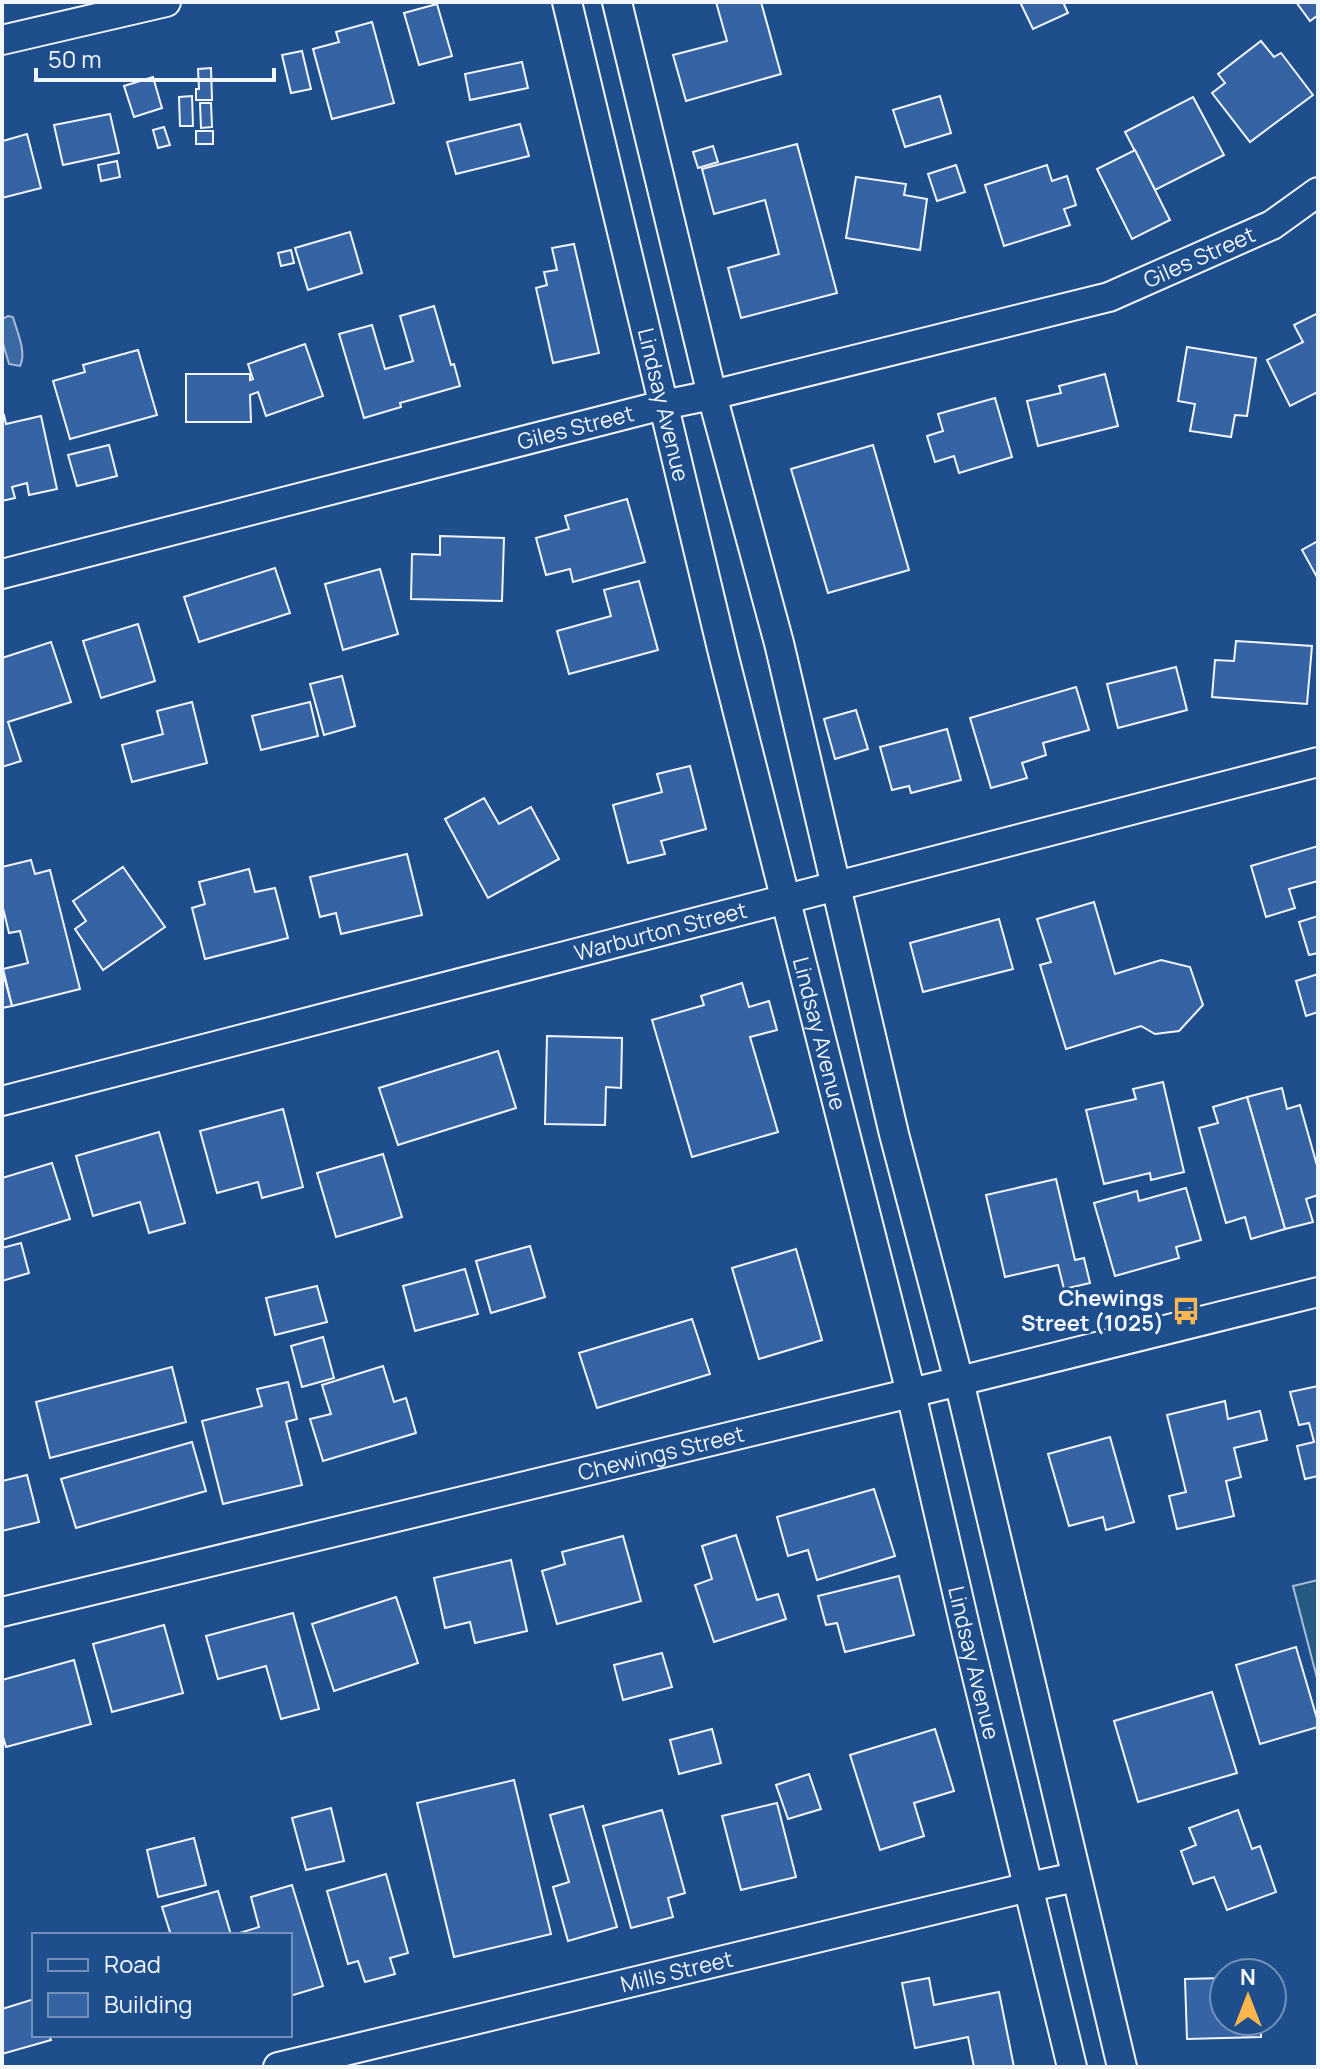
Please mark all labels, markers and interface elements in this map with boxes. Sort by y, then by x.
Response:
scale bar [36,32,274,82]
text: 50 m [48,42,102,75]
street label: Giles Street [1139,219,1260,295]
street label: Lindsay Avenue [631,325,696,485]
street label: Giles Street [514,398,637,457]
street label: Warburton Street [571,895,750,968]
street label: Lindsay Avenue [786,954,854,1113]
place label: Chewings Street (1025) [1021,1283,1164,1338]
bus stop icon: Chewings Street (1025) [1171,1296,1201,1326]
street label: Chewings Street [575,1419,747,1488]
street label: Lindsay Avenue [941,1583,1007,1743]
legend [32,1933,292,2037]
street label: Mills Street [618,1943,736,1999]
text: Road [104,1947,161,1980]
north arrow [1208,1957,1288,2037]
text: N [1240,1962,1256,1992]
text: Building [104,1987,192,2020]

